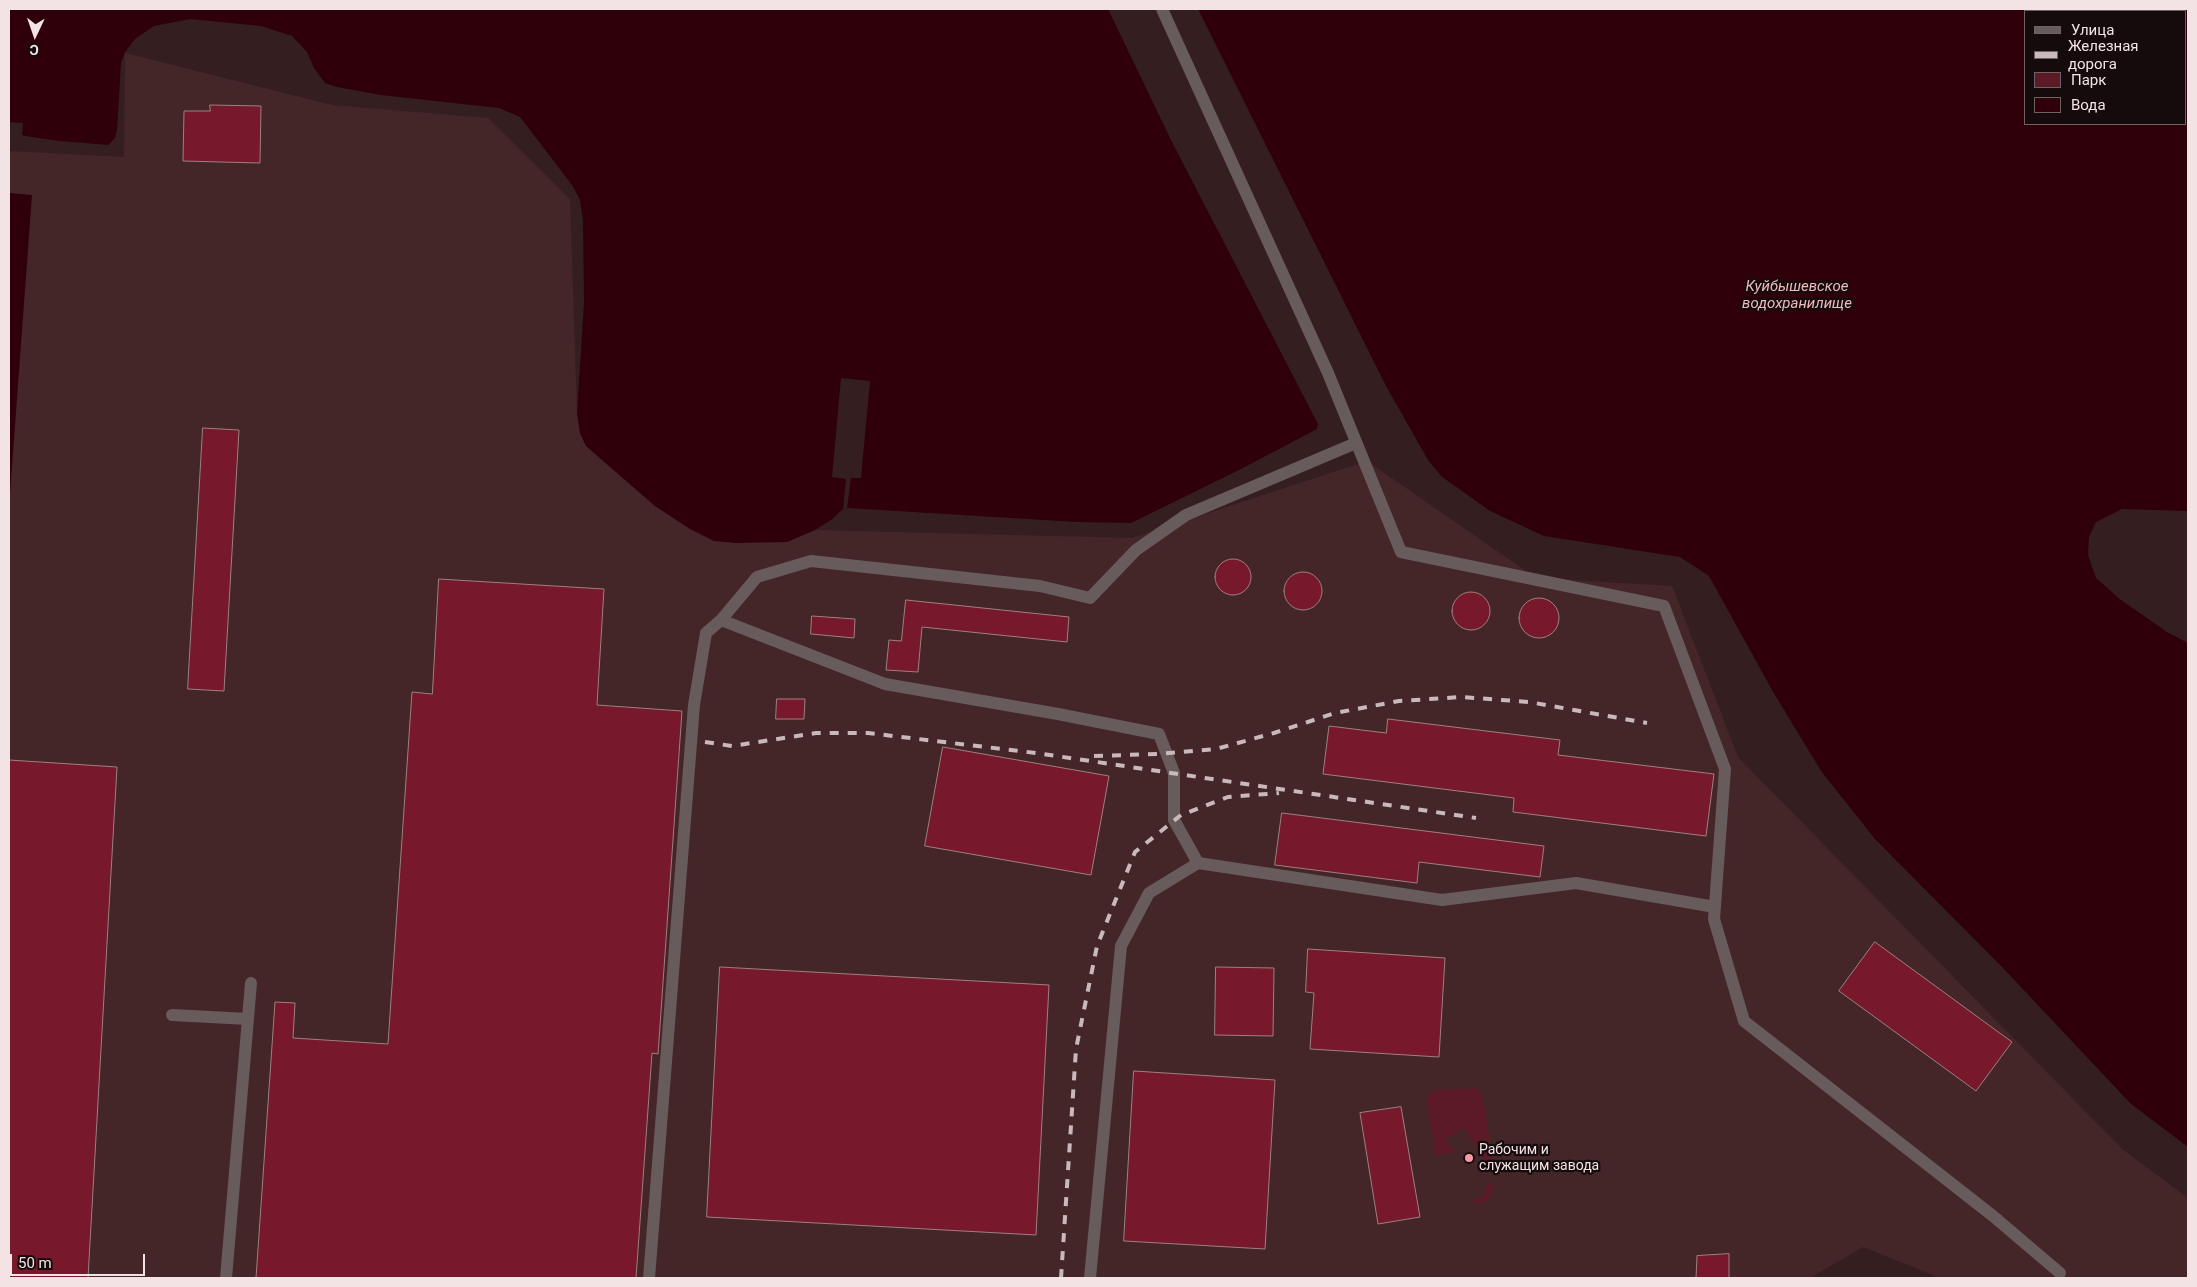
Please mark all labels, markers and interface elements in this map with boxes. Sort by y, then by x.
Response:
north arrow [10,10,60,60]
legend [2024,10,2187,125]
text: Улица [2071,21,2114,39]
text: Железная дорога [2068,37,2139,73]
text: С [29,42,39,58]
text: Парк [2071,71,2106,89]
text: Вода [2071,96,2106,114]
water label: Куйбышевское водохранилище [1742,278,1852,313]
place label: Рабочим и служащим завода [1479,1142,1599,1174]
marker: Рабочим и служащим завода [1463,1152,1475,1164]
scale bar [12,1244,148,1276]
text: 50 m [18,1254,52,1272]

